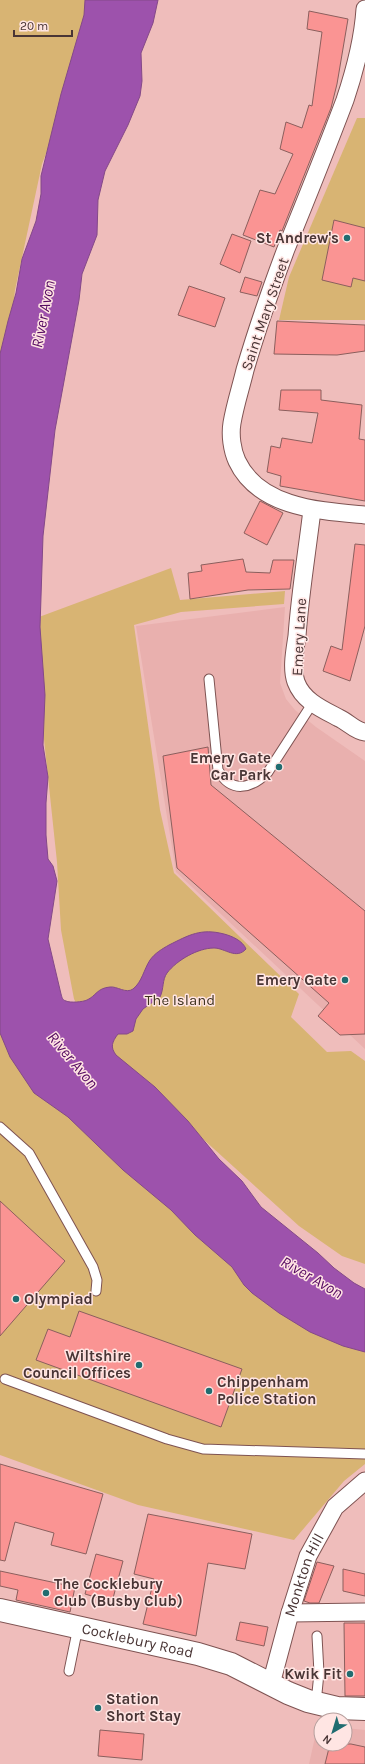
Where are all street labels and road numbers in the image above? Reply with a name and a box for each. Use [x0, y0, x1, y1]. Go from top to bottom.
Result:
street label: Saint Mary Street [237, 255, 293, 373]
street label: Emery Lane [288, 597, 310, 677]
street label: Monkton Hill [280, 1530, 328, 1619]
street label: Cocklebury Road [80, 1619, 195, 1662]

